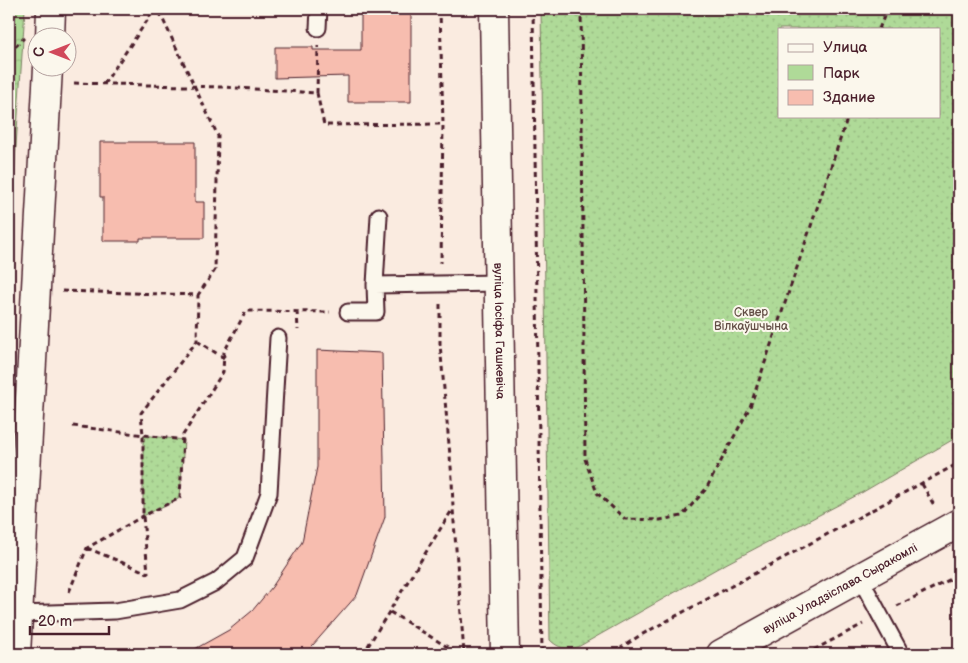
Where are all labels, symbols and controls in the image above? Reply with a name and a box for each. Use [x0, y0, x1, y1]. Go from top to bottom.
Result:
north arrow [28, 28, 78, 78]
legend [778, 28, 940, 118]
text: Улица [823, 38, 868, 57]
text: С [31, 47, 48, 57]
text: Парк [823, 64, 860, 83]
text: Здание [823, 88, 875, 107]
street label: вуліца Іосіфа Гашкевіча [490, 263, 508, 399]
park label: Сквер Вілкаўшчына [714, 305, 788, 334]
street label: вуліца Уладзіслава Сыракомлі [761, 540, 920, 637]
scale bar [30, 603, 109, 635]
text: 20 m [38, 612, 72, 631]

